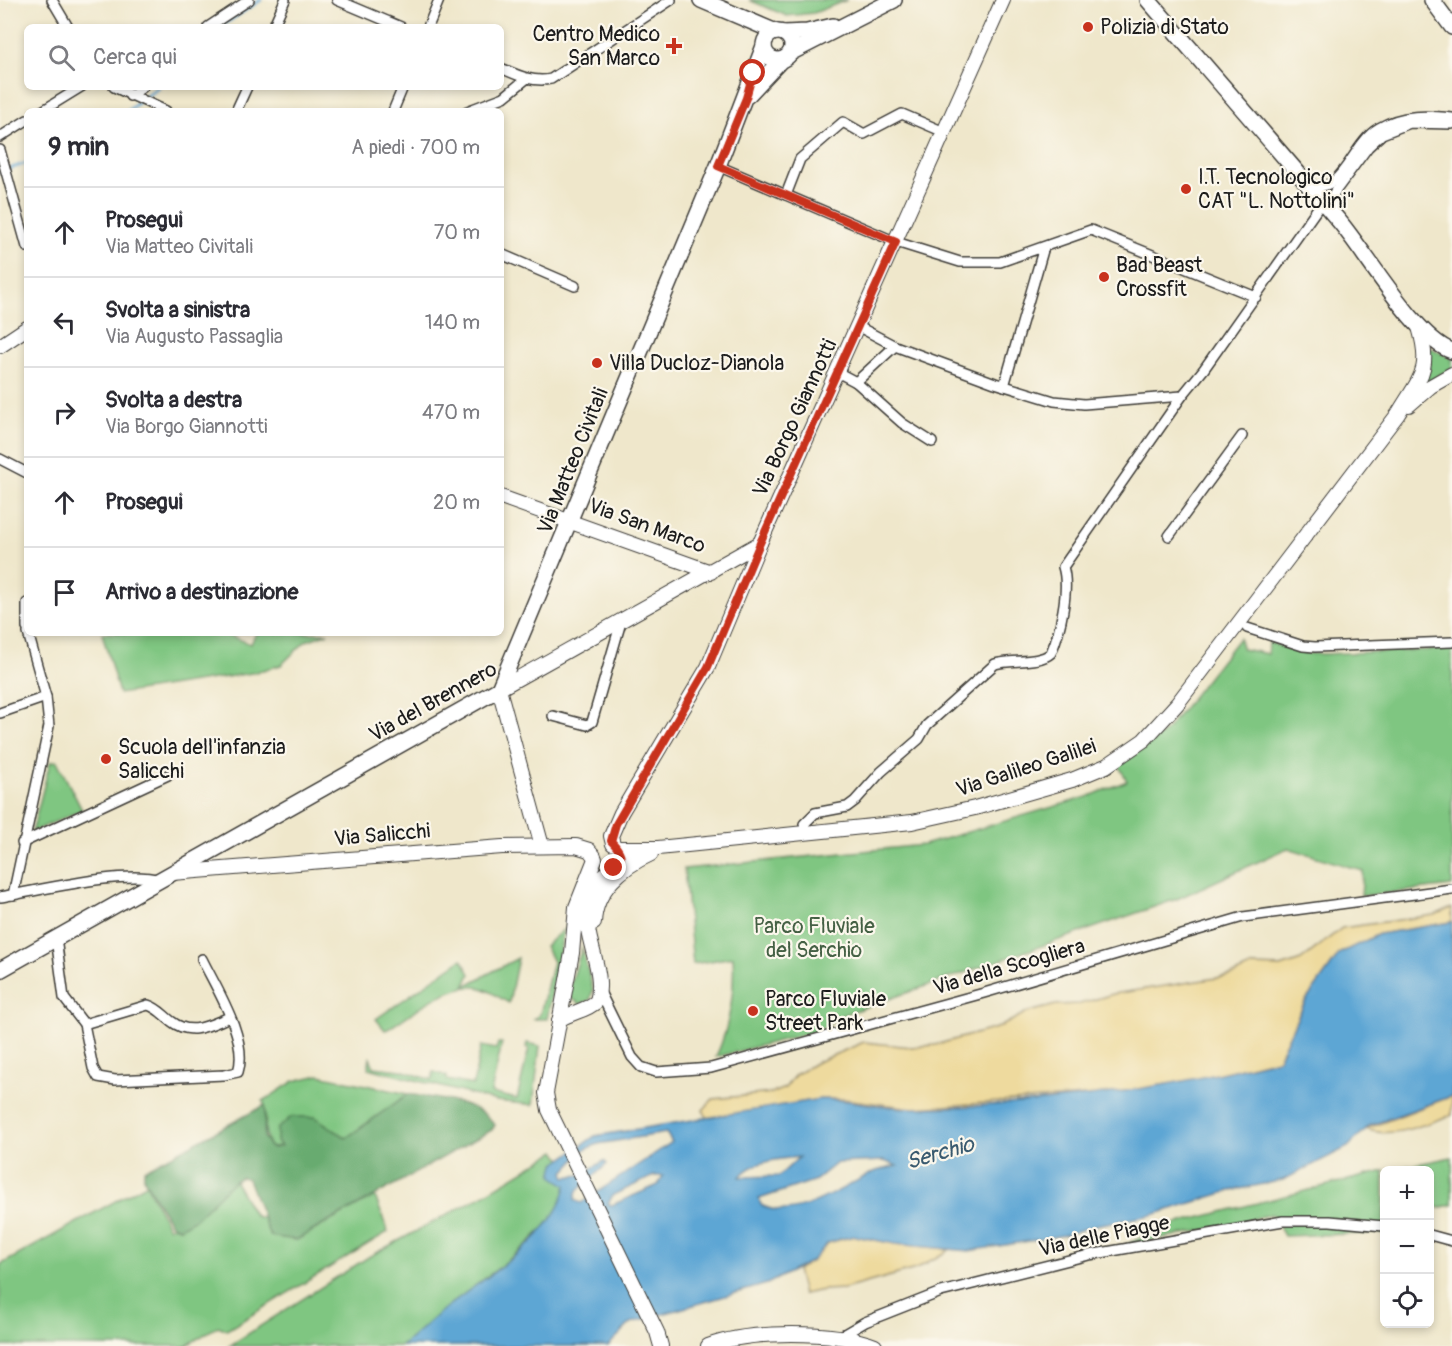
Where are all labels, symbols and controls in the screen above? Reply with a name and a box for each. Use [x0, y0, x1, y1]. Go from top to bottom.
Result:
place label: Polizia di Stato [1100, 14, 1229, 41]
marker: Polizia di Stato [1081, 20, 1095, 34]
place label: Centro Medico San Marco [533, 21, 660, 72]
search box [24, 24, 504, 90]
marker: Centro Medico San Marco [665, 37, 683, 55]
icon: search [45, 41, 78, 74]
text: Cerca qui [93, 43, 177, 71]
route start [739, 59, 765, 85]
text: 9 min [48, 131, 109, 163]
text: A piedi · 700 m [351, 135, 480, 160]
place label: I.T. Tecnologico CAT "L. Nottolini" [1198, 164, 1355, 215]
marker: I.T. Tecnologico CAT "L. Nottolini" [1179, 182, 1193, 196]
text: Prosegui [105, 206, 183, 234]
icon: ahead [48, 216, 81, 249]
text: 70 m [434, 220, 480, 245]
text: Via Matteo Civitali [105, 234, 253, 259]
place label: Bad Beast Crossfit [1116, 252, 1203, 303]
marker: Bad Beast Crossfit [1097, 270, 1111, 284]
text: Svolta a sinistra [105, 296, 250, 324]
icon: left [48, 306, 81, 339]
text: 140 m [425, 310, 480, 335]
text: Via Augusto Passaglia [105, 324, 283, 349]
street label: Via Borgo Giannotti [747, 335, 843, 501]
place label: Villa Ducloz-Dianola [609, 350, 784, 377]
marker: Villa Ducloz-Dianola [590, 356, 604, 370]
street label: Via Matteo Civitali [531, 384, 615, 538]
text: Svolta a destra [105, 386, 242, 414]
icon: right [48, 396, 81, 429]
text: 470 m [422, 400, 480, 425]
text: Via Borgo Giannotti [105, 414, 268, 439]
icon: ahead [48, 486, 81, 519]
text: Prosegui [105, 488, 183, 516]
text: 20 m [433, 490, 480, 515]
street label: Via San Marco [585, 492, 709, 560]
icon: arrive [48, 576, 81, 609]
text: Arrivo a destinazione [105, 578, 298, 606]
street label: Via del Brennero [364, 656, 502, 748]
street label: Via Galileo Galilei [953, 733, 1100, 803]
place label: Scuola dell'infanzia Salicchi [118, 734, 286, 785]
marker: Scuola dell'infanzia Salicchi [99, 752, 113, 766]
street label: Via Salicchi [333, 817, 432, 853]
route end [600, 854, 626, 880]
park label: Parco Fluviale del Serchio [753, 913, 875, 964]
street label: Via della Scogliera [930, 932, 1088, 1002]
place label: Parco Fluviale Street Park [765, 986, 887, 1037]
marker: Parco Fluviale Street Park [746, 1004, 760, 1018]
water label: Serchio [903, 1129, 979, 1176]
map controls [1380, 1166, 1434, 1328]
button: + [1380, 1166, 1434, 1220]
street label: Via delle Piagge [1036, 1209, 1172, 1263]
button: − [1380, 1220, 1434, 1274]
button: locate [1380, 1274, 1434, 1328]

